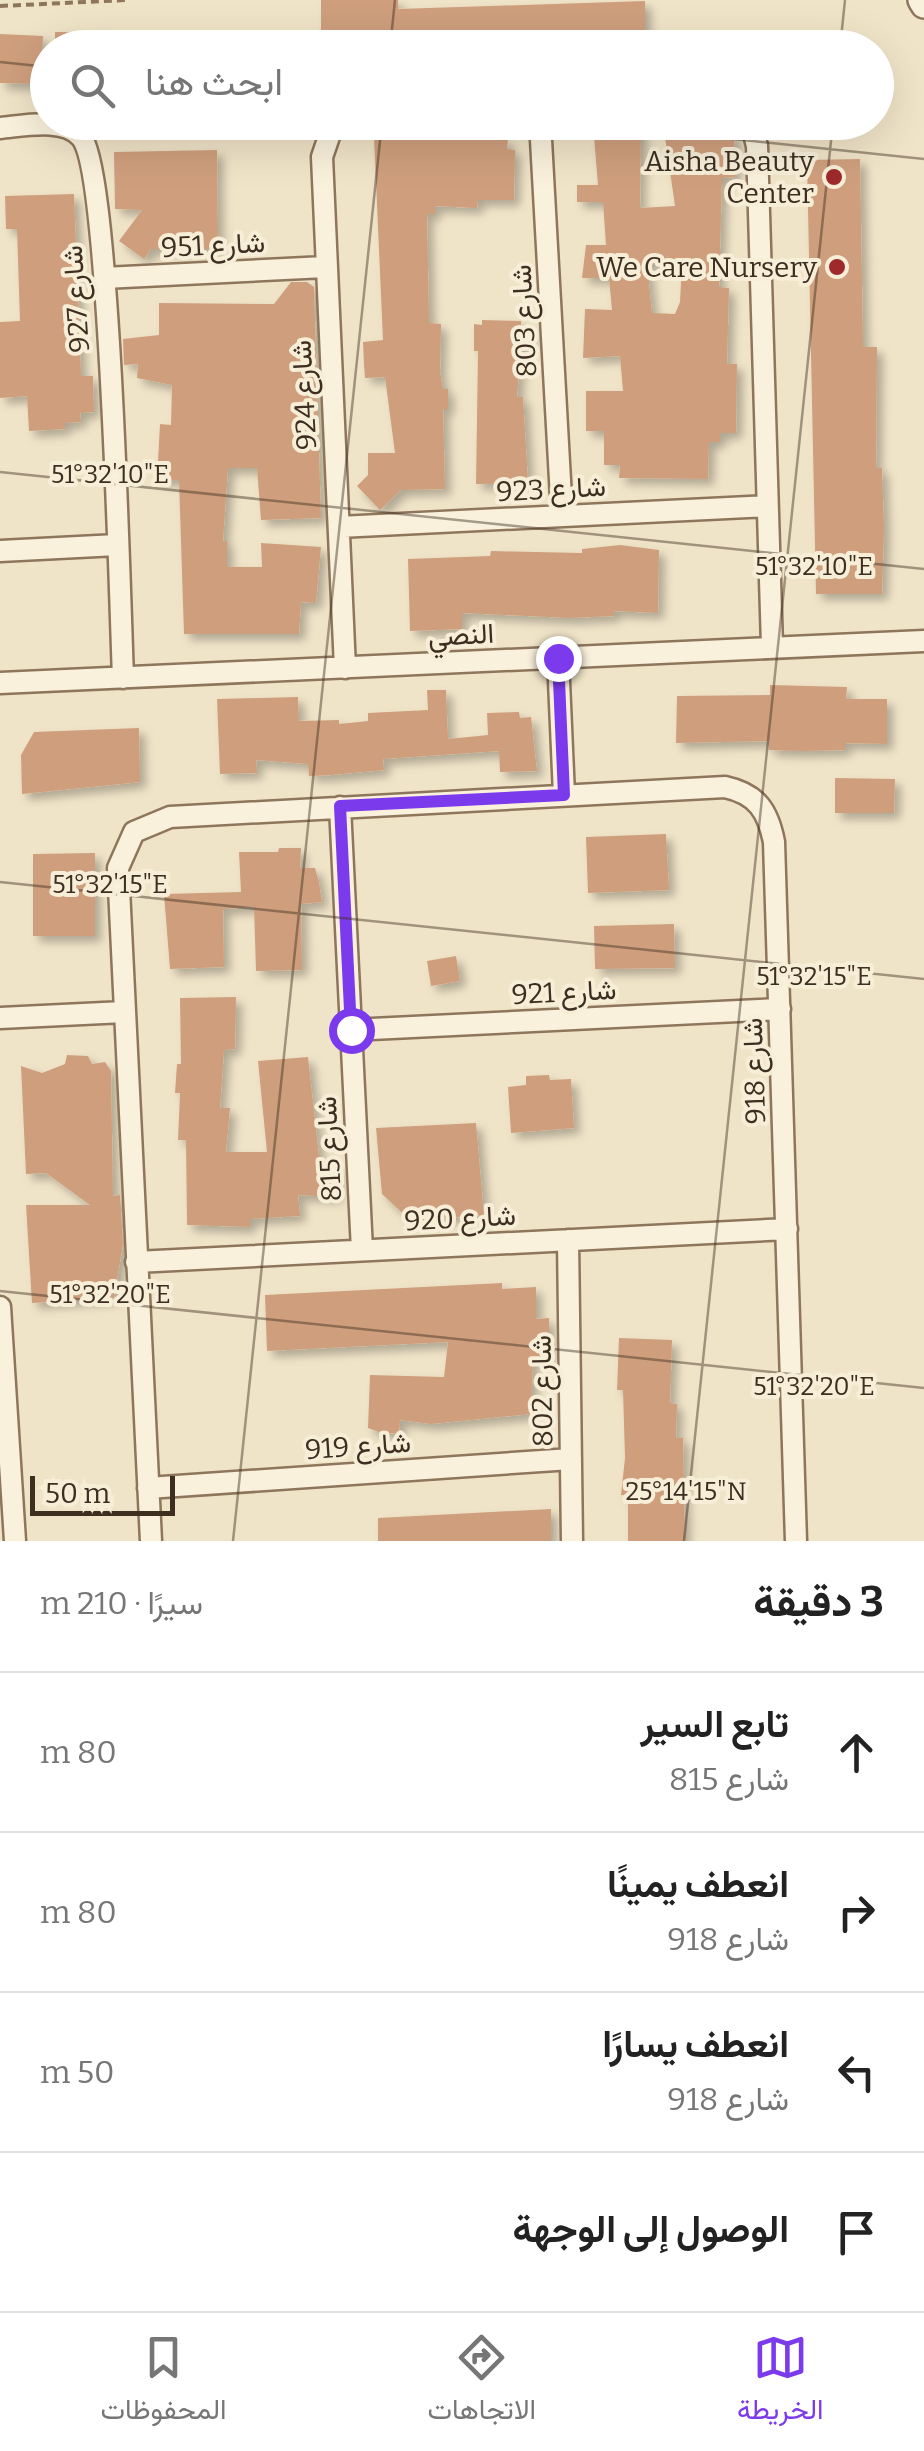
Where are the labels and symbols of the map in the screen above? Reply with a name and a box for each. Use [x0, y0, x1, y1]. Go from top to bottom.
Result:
place label: Aisha Beauty Center [644, 145, 814, 210]
marker: Aisha Beauty Center [823, 166, 845, 188]
street label: شارع 951 [160, 226, 266, 266]
street label: شارع 927 [56, 244, 98, 354]
place label: We Care Nursery [596, 251, 817, 284]
marker: We Care Nursery [826, 256, 848, 278]
street label: شارع 803 [505, 264, 545, 378]
street label: شارع 924 [285, 339, 325, 451]
text: 51°32'10"E [51, 460, 169, 490]
street label: شارع 923 [495, 470, 607, 510]
text: 51°32'10"E [755, 552, 873, 582]
street label: النصي [427, 617, 495, 659]
route end [536, 636, 582, 682]
text: 51°32'15"E [52, 870, 168, 900]
text: 51°32'15"E [756, 962, 872, 992]
street label: شارع 921 [511, 973, 617, 1013]
route start [329, 1008, 375, 1054]
street label: شارع 918 [736, 1017, 774, 1125]
street label: شارع 815 [310, 1096, 350, 1202]
street label: شارع 920 [403, 1199, 517, 1239]
text: 51°32'20"E [49, 1280, 171, 1310]
street label: شارع 802 [525, 1335, 561, 1447]
text: 51°32'20"E [753, 1372, 875, 1402]
street label: شارع 919 [304, 1426, 412, 1468]
scale bar [30, 1471, 175, 1516]
text: 25°14'15"N [625, 1477, 747, 1507]

